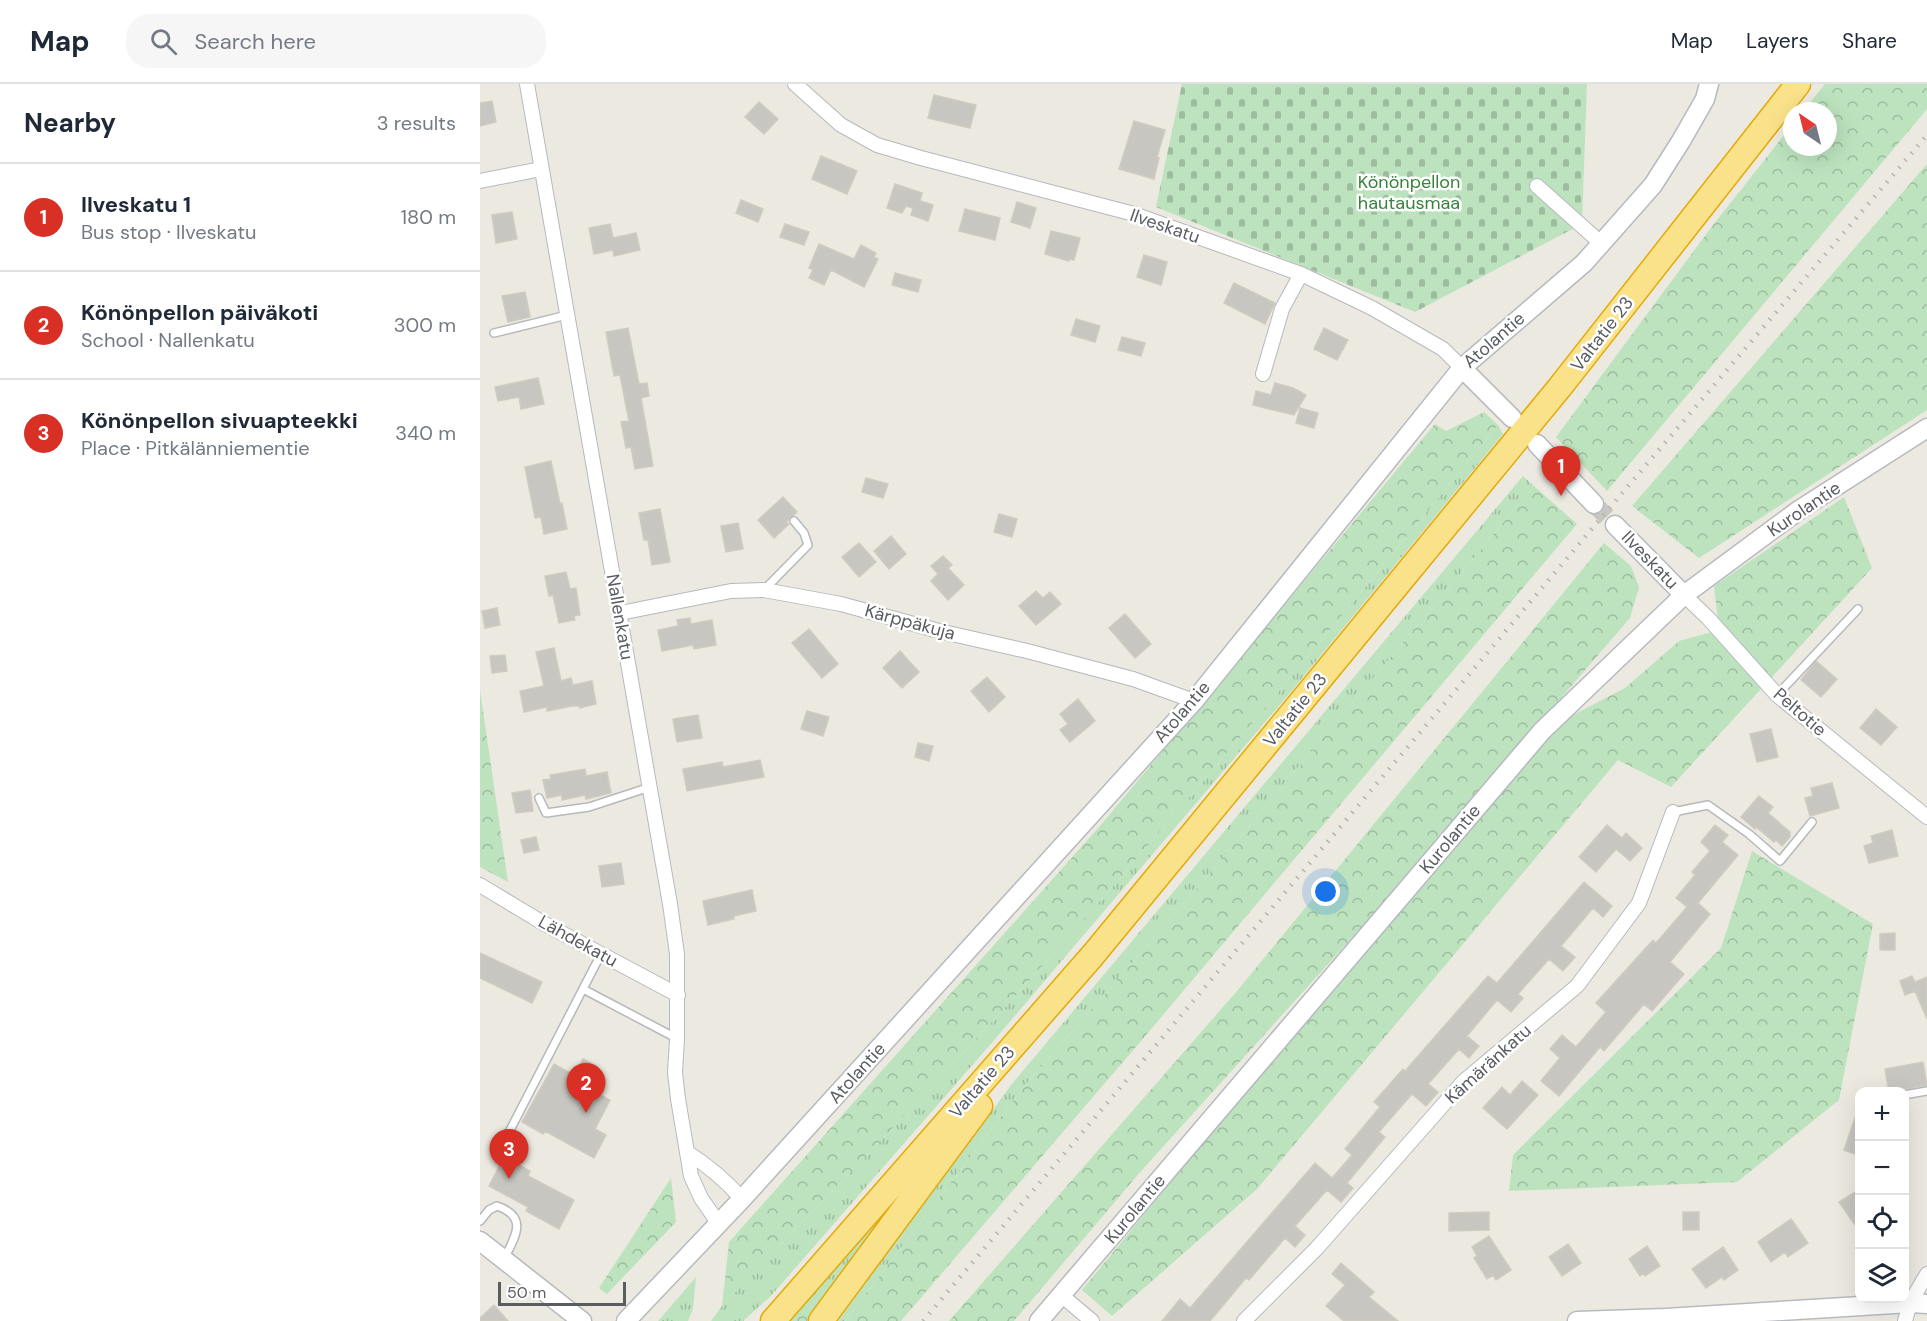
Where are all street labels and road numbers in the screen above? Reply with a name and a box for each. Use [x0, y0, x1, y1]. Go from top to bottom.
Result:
street label: Ilveskatu [1127, 203, 1203, 249]
street label: Valtatie 23 [1565, 292, 1639, 376]
street label: Atolantie [1458, 307, 1530, 373]
street label: Kurolantie [1763, 476, 1845, 542]
street label: Ilveskatu [1616, 526, 1684, 594]
street label: Nallenkatu [601, 572, 639, 662]
street label: Kärppäkuja [862, 598, 958, 646]
street label: Valtatie 23 [1258, 668, 1332, 752]
street label: Atolantie [1149, 676, 1215, 748]
street label: Peltotie [1768, 682, 1832, 742]
street label: Kurolantie [1414, 799, 1486, 879]
street label: Lähdekatu [534, 909, 622, 973]
street label: Kämäränkatu [1440, 1019, 1536, 1109]
street label: Atolantie [823, 1037, 891, 1109]
street label: Valtatie 23 [944, 1041, 1020, 1123]
street label: Kurolantie [1099, 1169, 1171, 1249]

